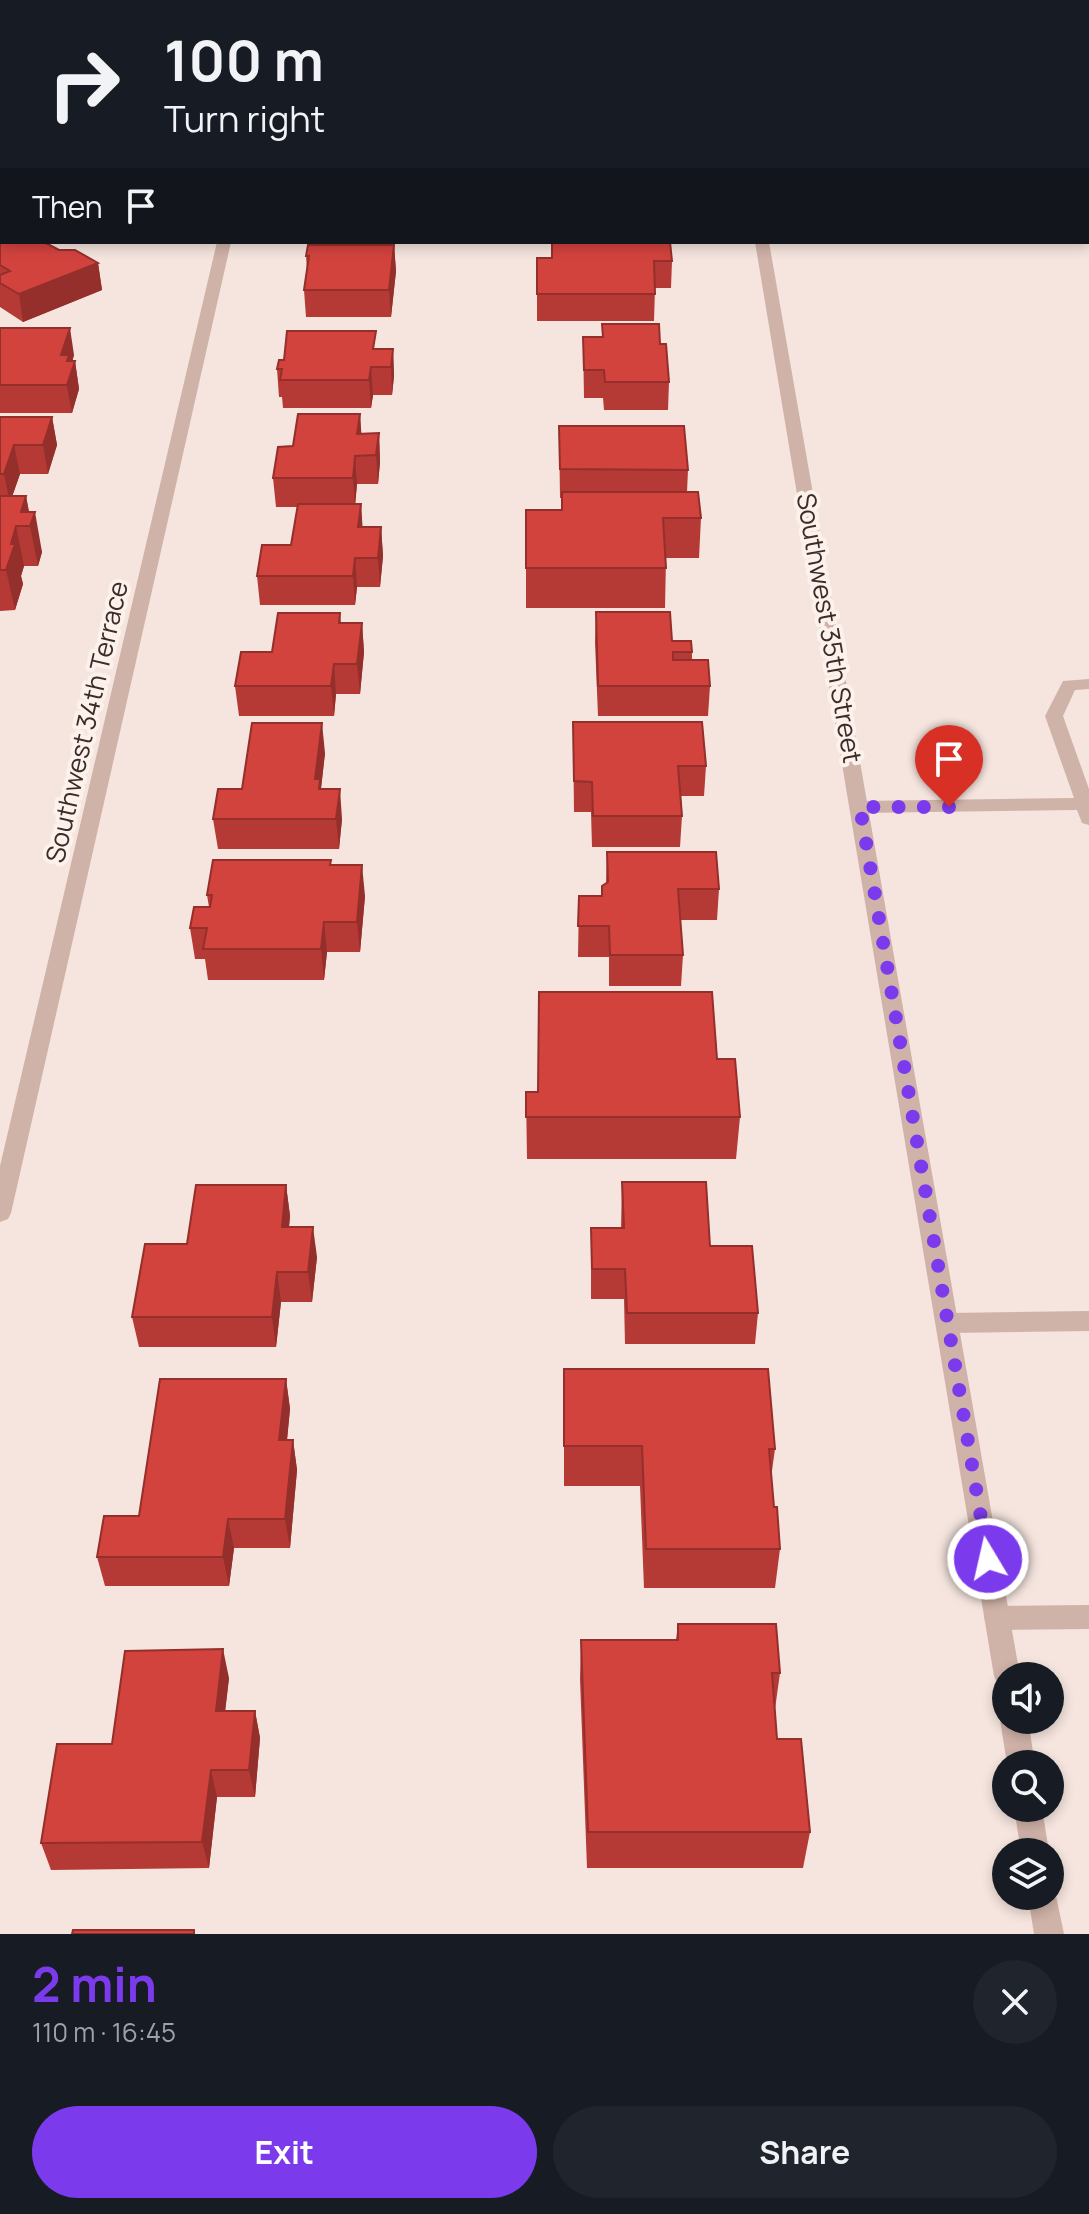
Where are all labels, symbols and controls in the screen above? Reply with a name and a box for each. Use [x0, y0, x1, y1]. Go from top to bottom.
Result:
text: 100 m [164, 21, 324, 98]
icon: right [32, 32, 136, 136]
text: Turn right [164, 94, 325, 143]
icon: arrive [119, 184, 163, 228]
text: Then [32, 186, 103, 227]
street label: Southwest 35th Street [789, 490, 871, 766]
street label: Southwest 34th Terrace [36, 577, 136, 866]
pin [915, 725, 983, 807]
icon: arrive [927, 737, 971, 781]
position arrow [946, 1517, 1030, 1601]
map controls [992, 1662, 1064, 1910]
button: sound [992, 1662, 1064, 1734]
button: search [992, 1750, 1064, 1822]
button: layers [992, 1838, 1064, 1910]
text: 2 min [32, 1951, 157, 2016]
button: close [973, 1960, 1057, 2044]
text: 110 m · 16:45 [32, 2014, 176, 2050]
button: Exit [32, 2106, 537, 2198]
button: Share [553, 2106, 1057, 2198]

